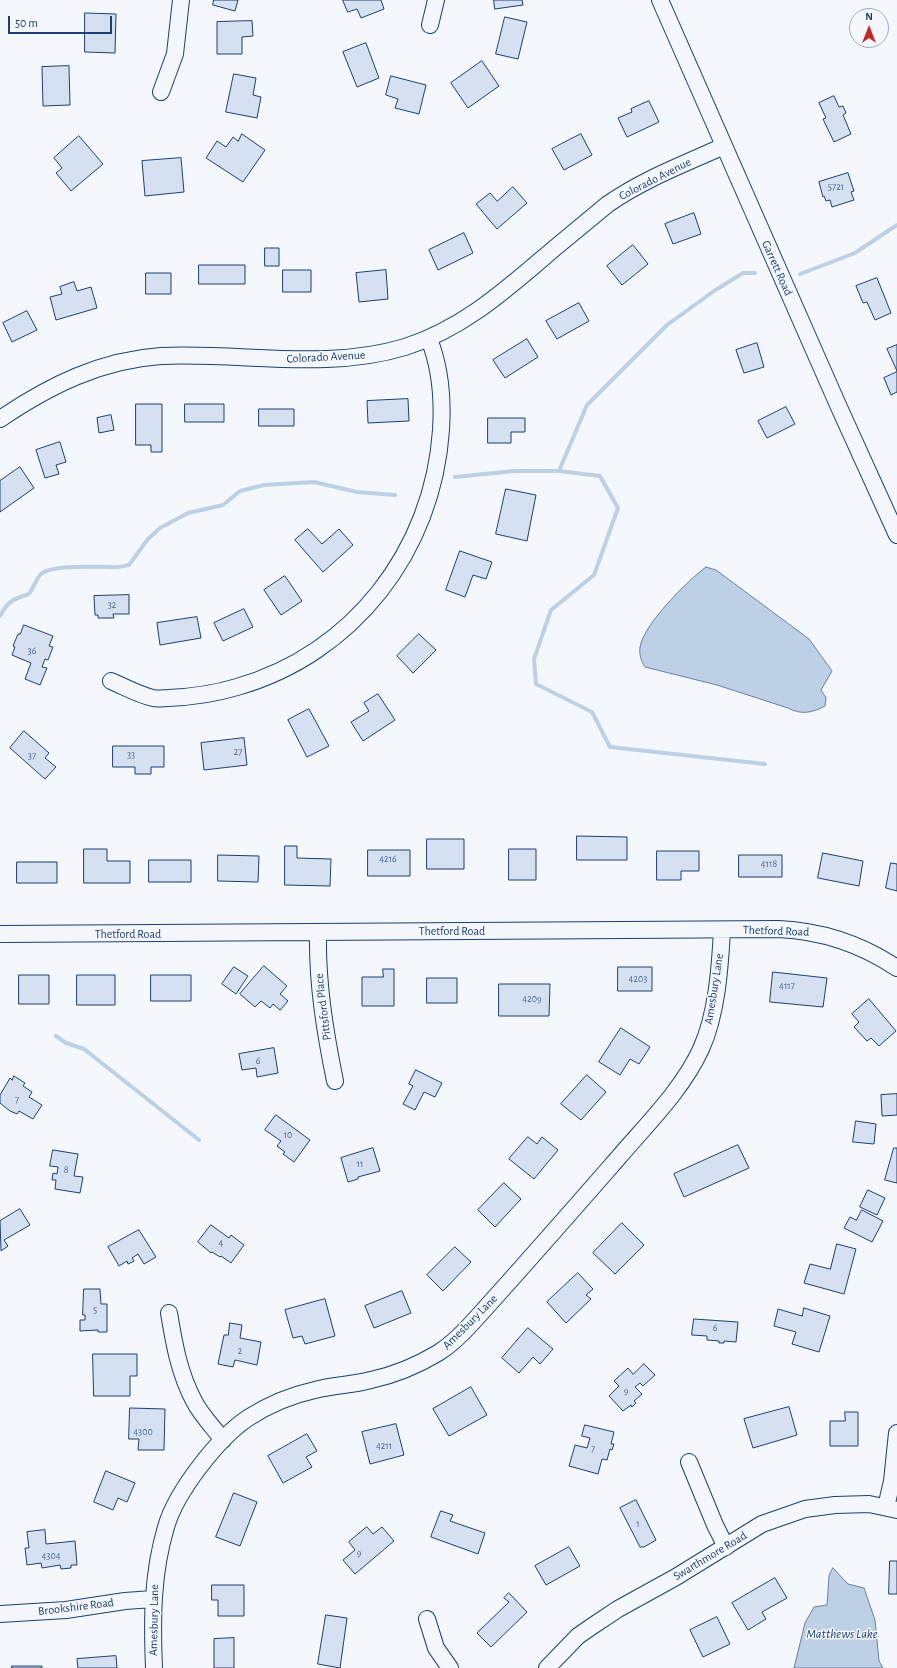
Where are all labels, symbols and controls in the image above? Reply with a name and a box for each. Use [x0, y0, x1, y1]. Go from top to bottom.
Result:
scale bar [10, 8, 114, 34]
north arrow [849, 8, 889, 48]
text: N [865, 11, 873, 22]
text: 50 m [15, 17, 38, 29]
street label: Colorado Avenue [617, 155, 693, 203]
house number: 5721 [828, 181, 844, 193]
street label: Garrett Road [758, 238, 796, 298]
street label: Colorado Avenue [286, 348, 366, 366]
house number: 32 [108, 599, 116, 611]
house number: 36 [28, 645, 36, 657]
house number: 27 [234, 746, 242, 758]
house number: 33 [127, 749, 135, 761]
house number: 37 [28, 750, 36, 762]
house number: 4216 [379, 853, 397, 865]
house number: 4118 [761, 858, 777, 870]
street label: Thetford Road [743, 923, 809, 939]
street label: Thetford Road [419, 924, 485, 938]
street label: Thetford Road [95, 927, 161, 941]
street label: Amesbury Lane [701, 952, 727, 1026]
street label: Pittsford Place [312, 973, 334, 1041]
house number: 4203 [629, 973, 647, 985]
house number: 4117 [779, 980, 795, 992]
house number: 4209 [522, 993, 542, 1005]
house number: 6 [256, 1055, 260, 1067]
house number: 7 [15, 1094, 19, 1106]
house number: 10 [284, 1129, 292, 1141]
house number: 11 [357, 1158, 363, 1170]
house number: 8 [64, 1164, 68, 1176]
house number: 4 [219, 1237, 223, 1249]
street label: Amesbury Lane [440, 1292, 500, 1352]
house number: 5 [93, 1304, 97, 1316]
house number: 6 [713, 1322, 717, 1334]
house number: 2 [238, 1345, 242, 1357]
house number: 9 [624, 1385, 628, 1397]
house number: 4300 [133, 1426, 153, 1438]
house number: 4211 [376, 1440, 392, 1452]
house number: 7 [591, 1443, 595, 1455]
house number: 1 [636, 1518, 640, 1530]
street label: Swarthmore Road [671, 1528, 749, 1584]
house number: 9 [357, 1547, 361, 1559]
house number: 4304 [41, 1550, 61, 1562]
street label: Amesbury Lane [146, 1584, 162, 1656]
street label: Brookshire Road [37, 1595, 115, 1619]
water label: Matthews Lake [806, 1626, 878, 1642]

